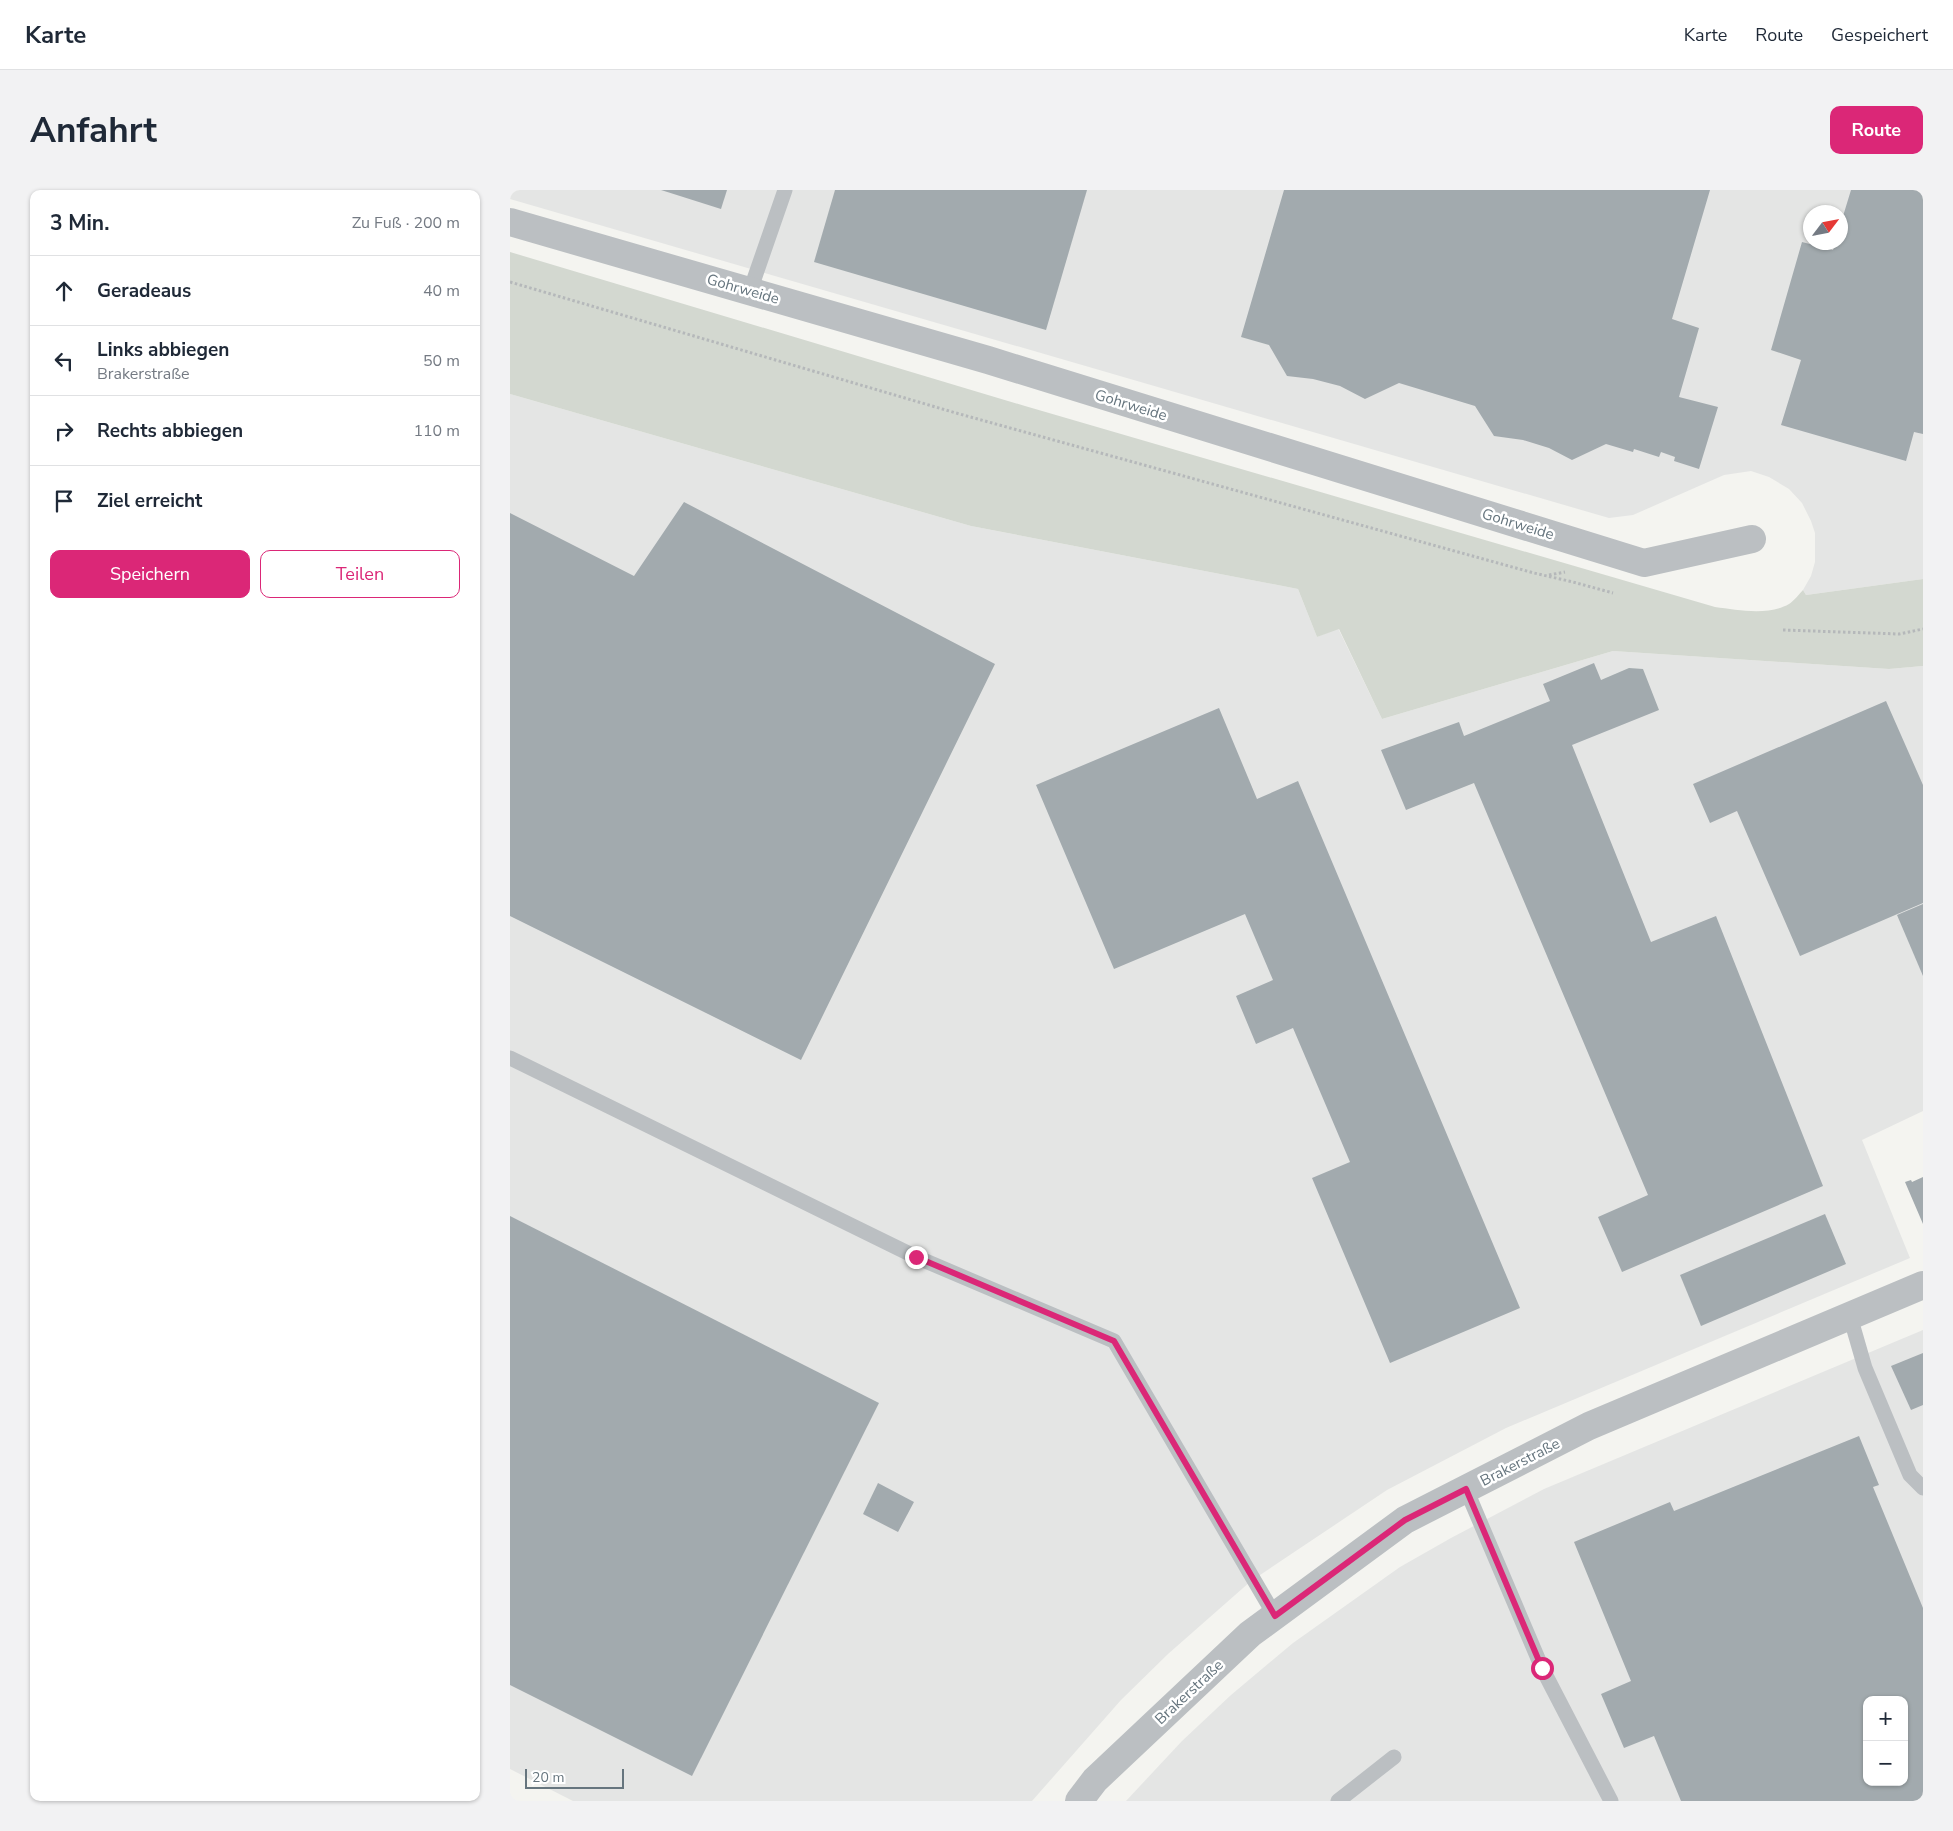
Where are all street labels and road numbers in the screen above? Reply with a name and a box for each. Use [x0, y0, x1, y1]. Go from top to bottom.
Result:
street label: Gohrweide [705, 269, 781, 309]
street label: Gohrweide [1093, 385, 1169, 425]
street label: Gohrweide [1480, 504, 1556, 544]
street label: Brakerstraße [1477, 1433, 1563, 1491]
street label: Brakerstraße [1150, 1655, 1228, 1729]

